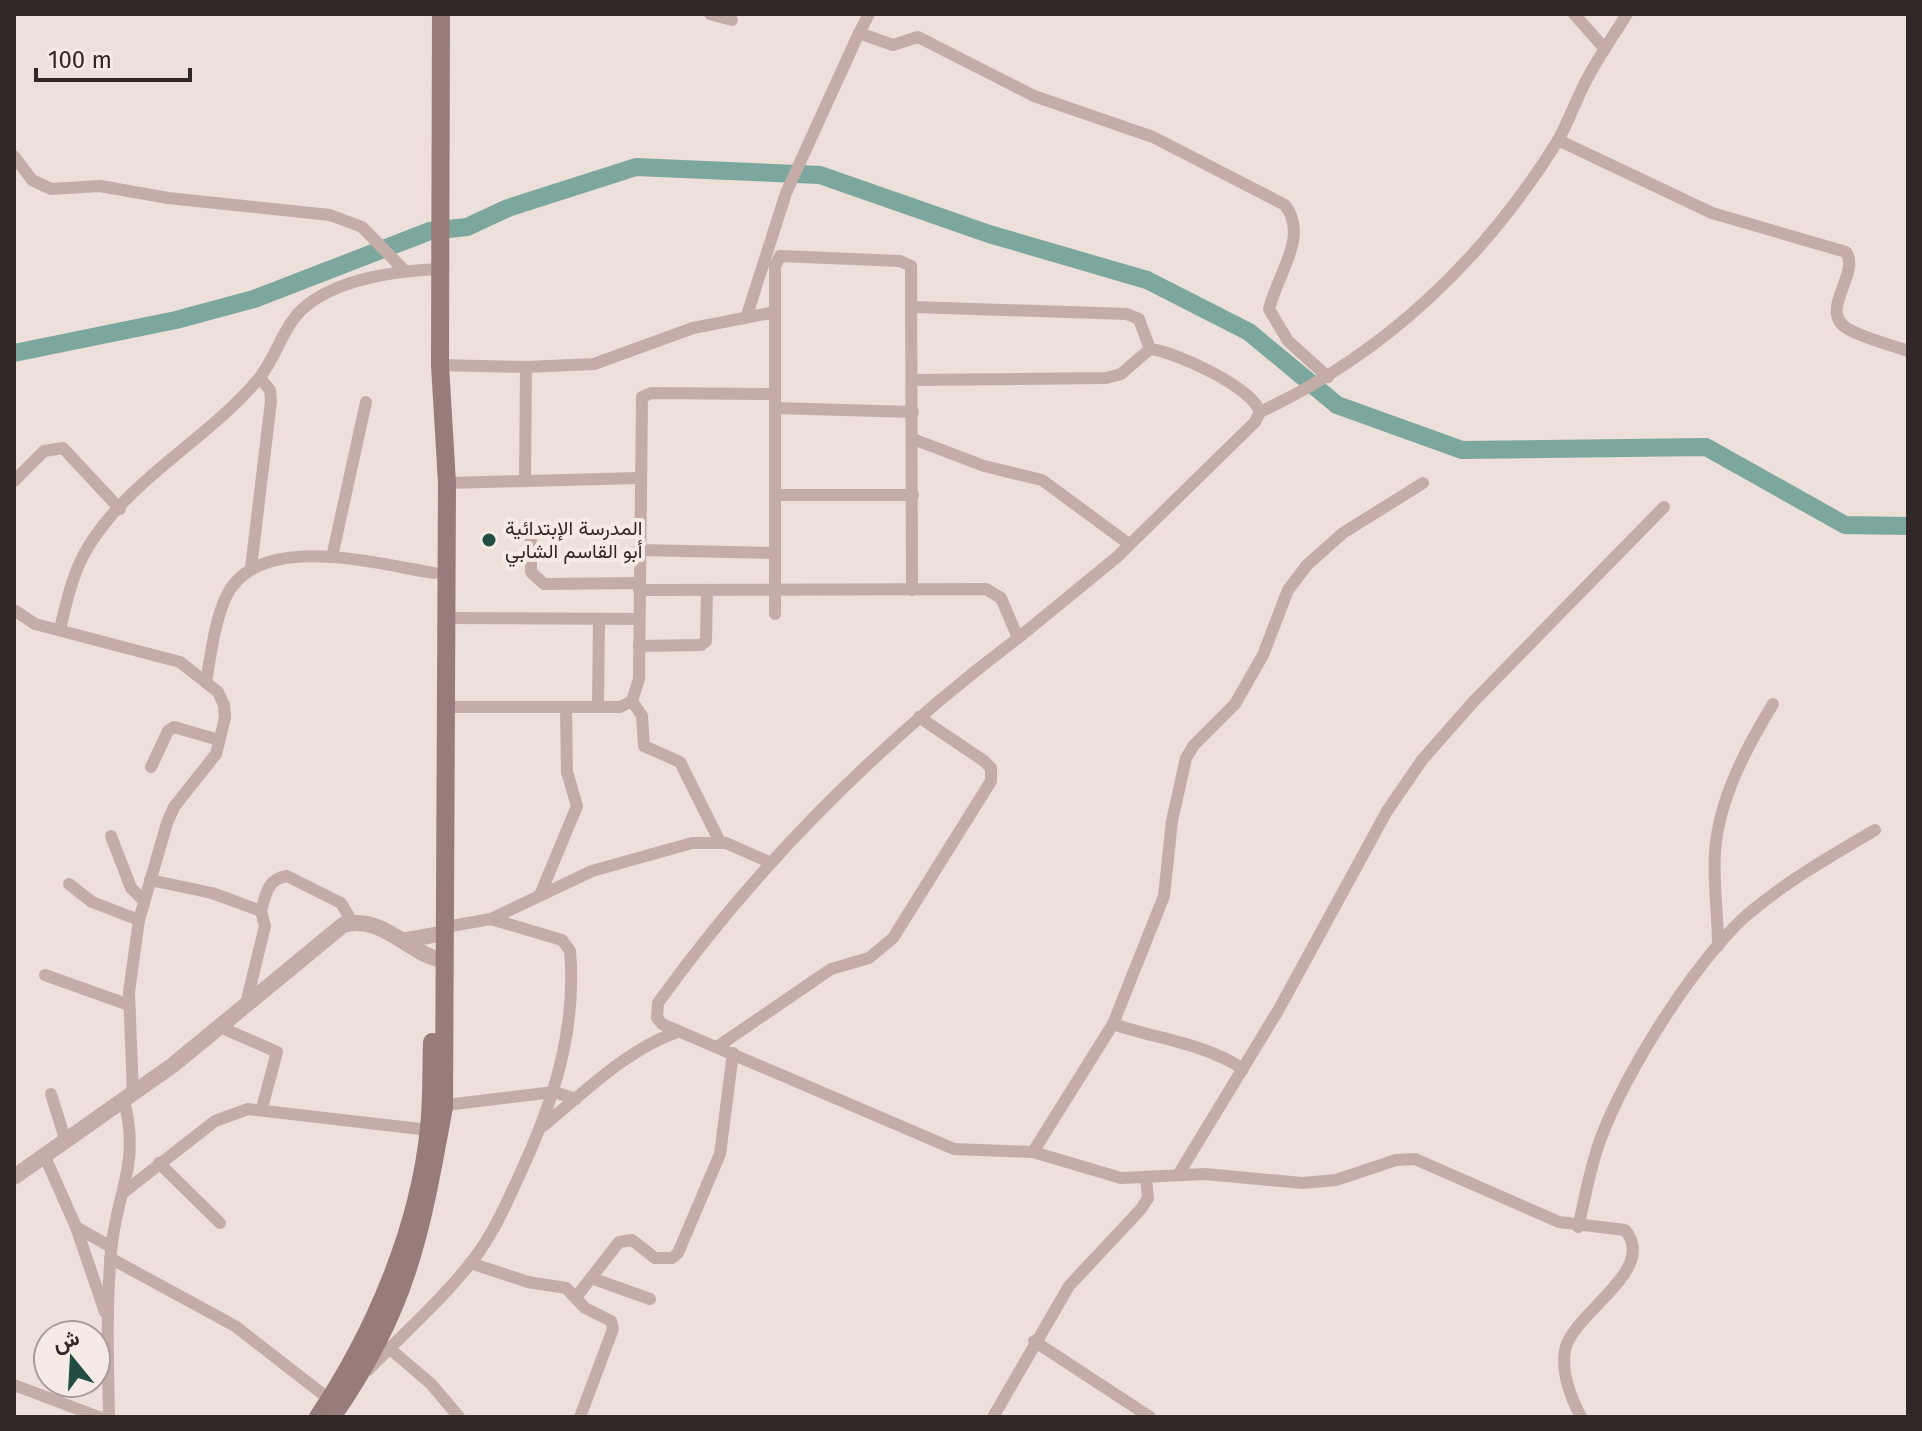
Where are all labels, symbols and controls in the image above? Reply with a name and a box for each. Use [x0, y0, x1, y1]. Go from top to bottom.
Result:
scale bar [36, 32, 190, 82]
text: 100 m [48, 46, 112, 74]
place label: المدرسة الإبتدائية أبو القاسم الشابي [505, 516, 643, 568]
marker: المدرسة الإبتدائية أبو القاسم الشابي [480, 531, 498, 549]
north arrow [32, 1319, 112, 1399]
text: ش [49, 1324, 83, 1357]

